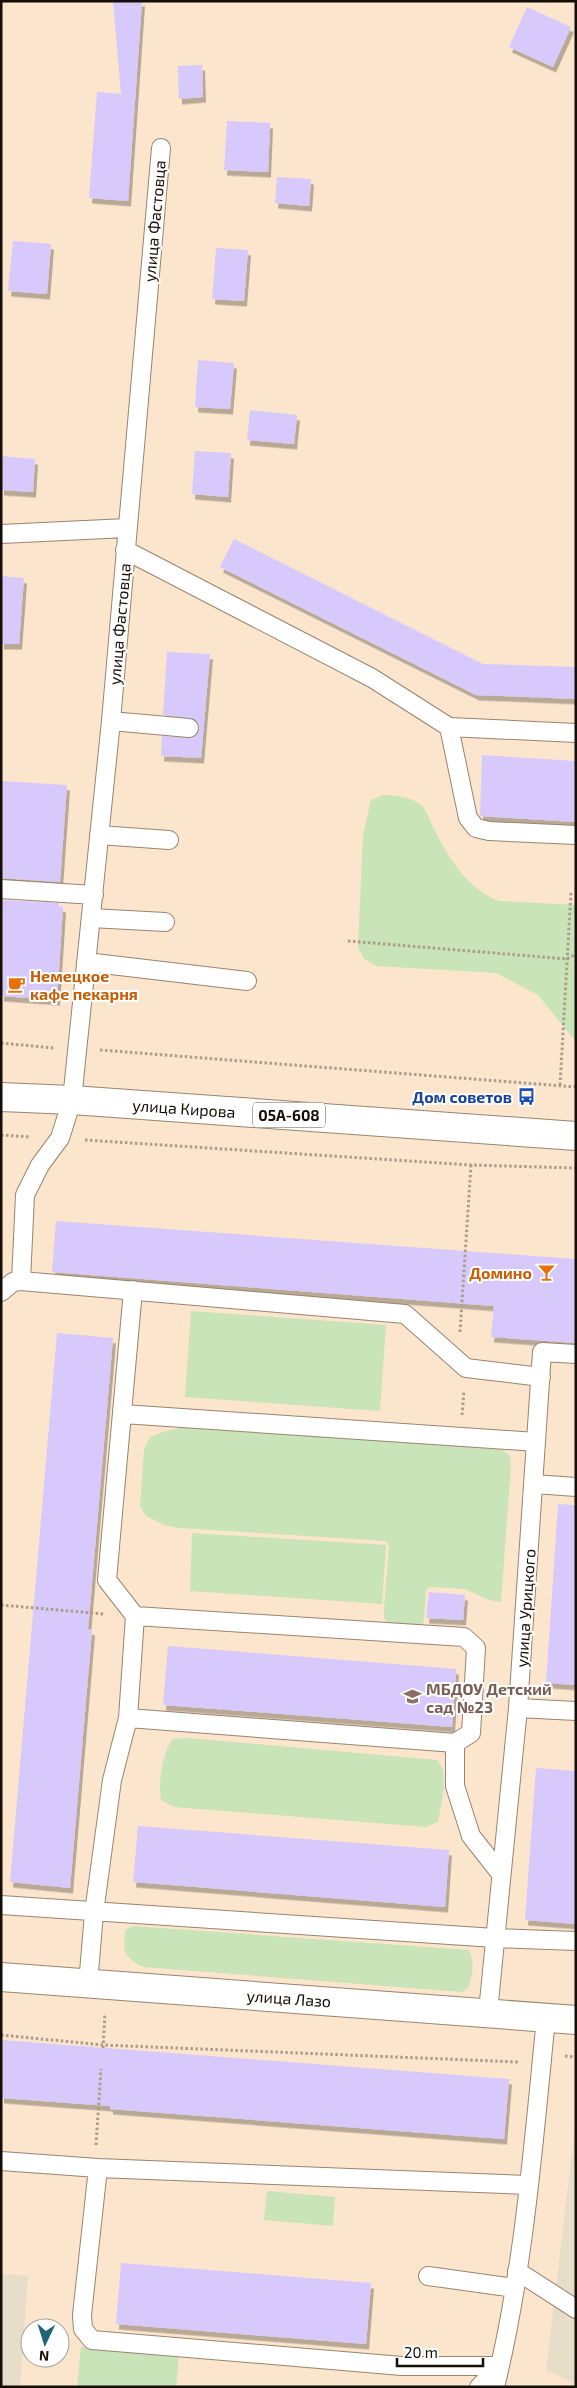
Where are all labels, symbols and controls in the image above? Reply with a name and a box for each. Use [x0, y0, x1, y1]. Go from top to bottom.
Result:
street label: улица Фастовца [139, 159, 170, 283]
street label: улица Фастовца [104, 562, 135, 686]
place label: Немецкое кафе пекарня [30, 966, 138, 1003]
cafe icon: Немецкое кафе пекарня [6, 974, 26, 994]
bus stop icon: Дом советов [516, 1086, 536, 1106]
place label: Дом советов [412, 1087, 512, 1106]
street label: улица Кирова [132, 1095, 236, 1122]
road number: 05А-608 [253, 1102, 325, 1128]
bar icon: Домино [536, 1262, 556, 1282]
place label: Домино [469, 1263, 532, 1282]
street label: улица Урицкого [511, 1548, 540, 1668]
place label: МБДОУ Детский сад №23 [426, 1679, 552, 1716]
school or university icon: МБДОУ Детский сад №23 [402, 1687, 422, 1707]
street label: улица Лазо [246, 1986, 332, 2011]
north arrow [20, 2318, 70, 2368]
scale bar [397, 2336, 483, 2368]
text: 20 m [404, 2343, 438, 2361]
text: N [38, 2348, 50, 2365]

